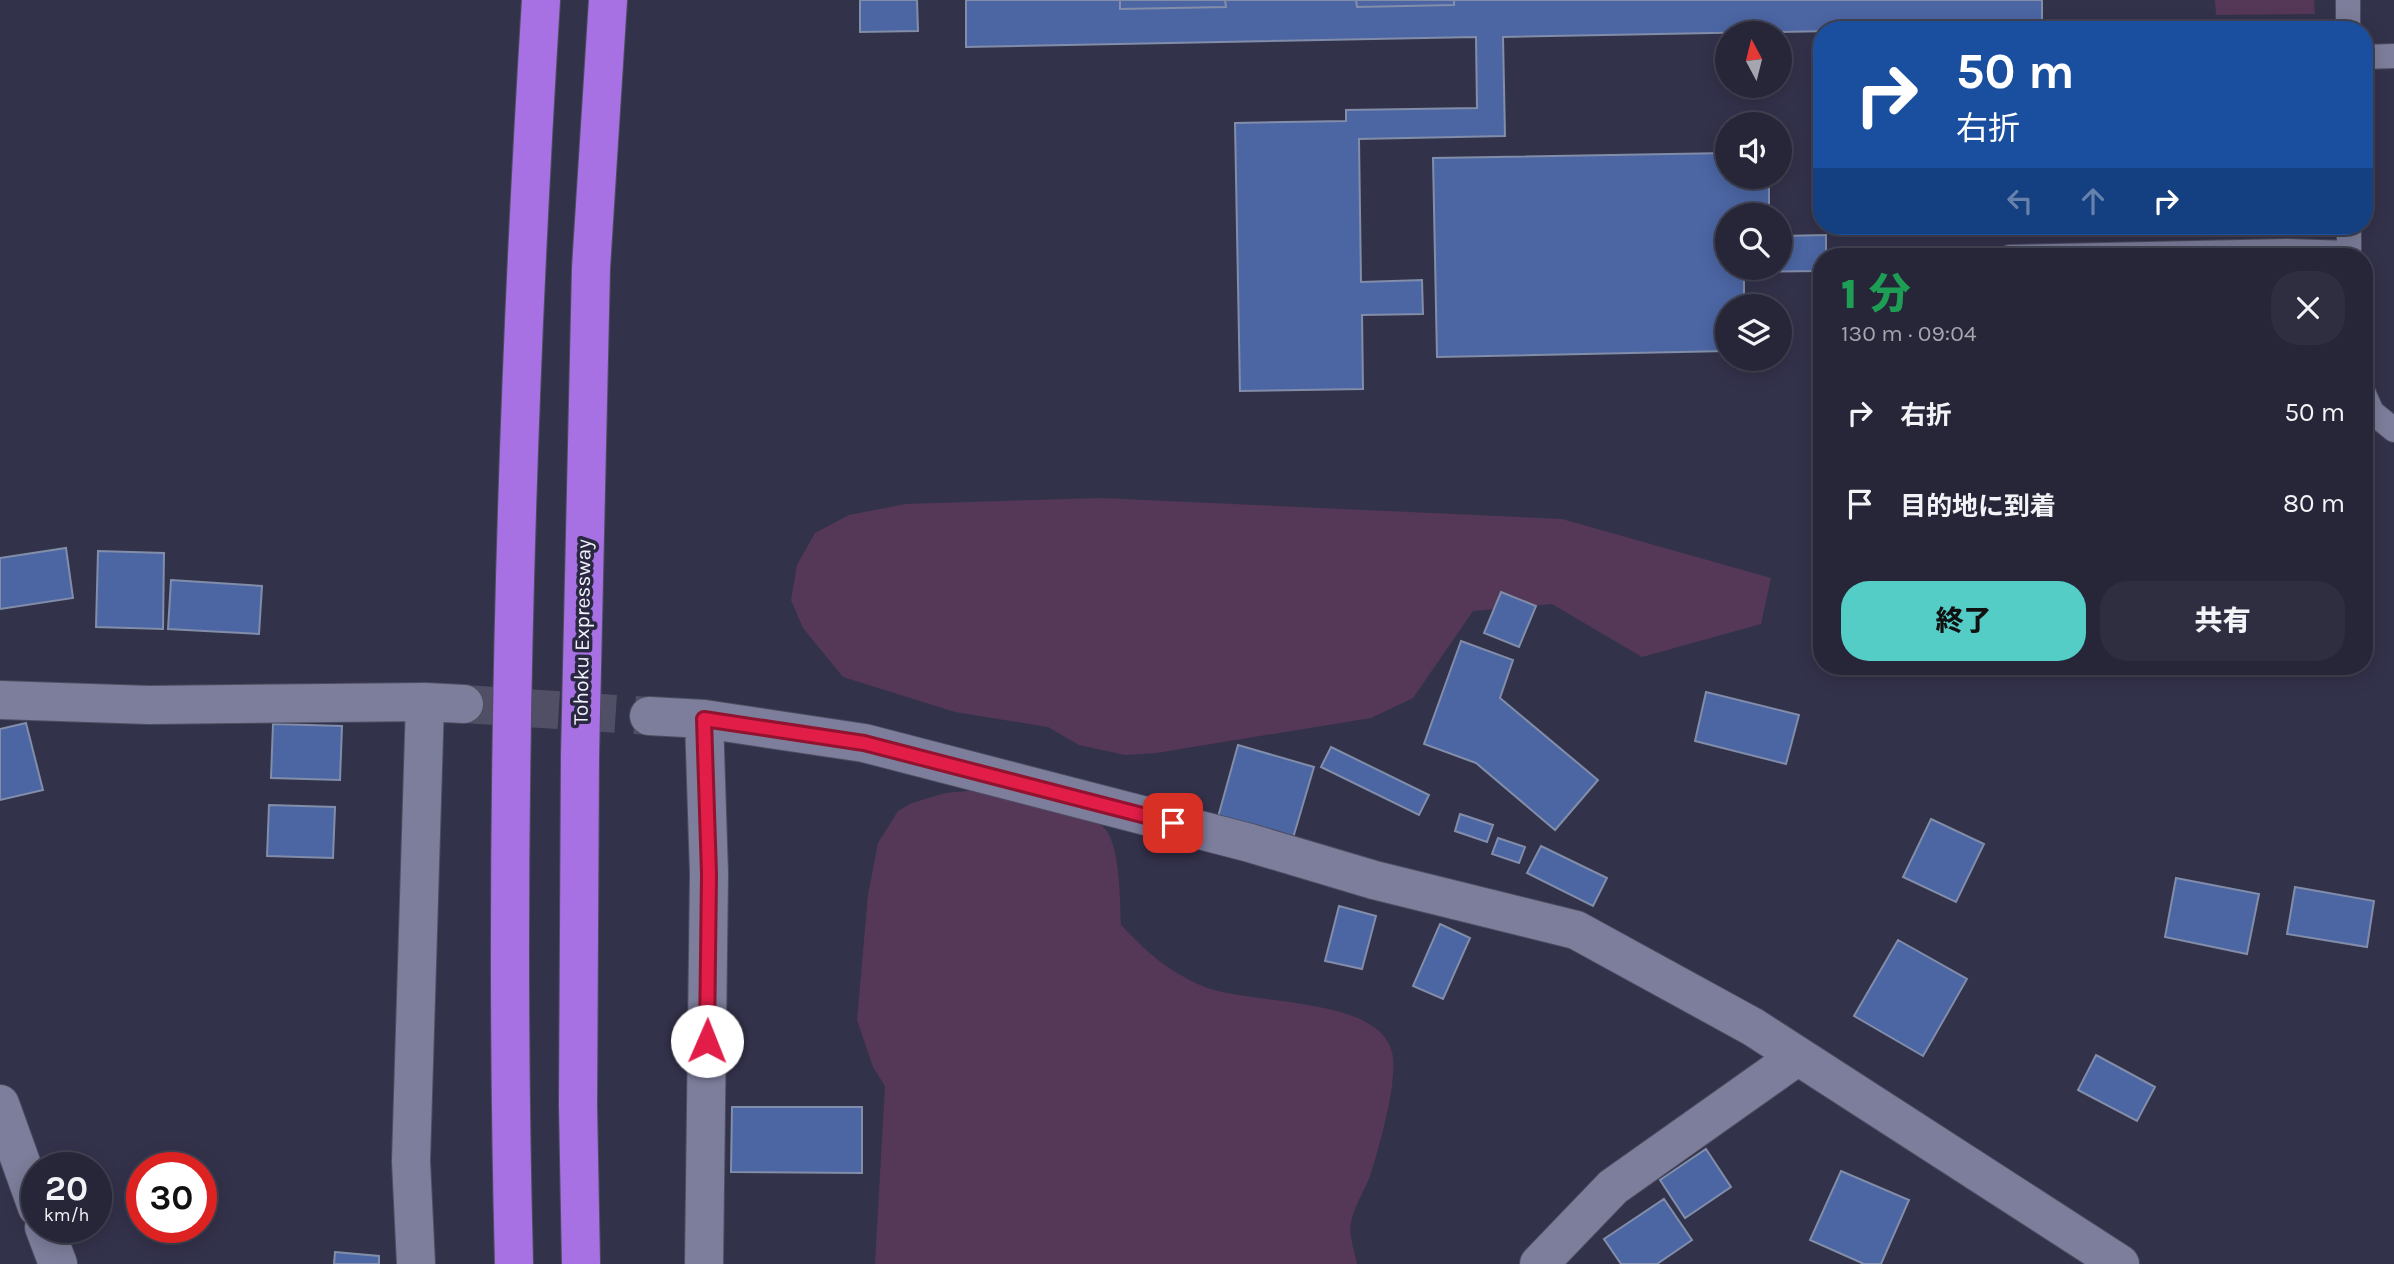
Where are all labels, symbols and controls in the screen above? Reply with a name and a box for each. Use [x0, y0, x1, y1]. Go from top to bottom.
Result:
north arrow [1715, 21, 1792, 98]
map controls [1715, 21, 1792, 371]
text: 50 m [1956, 43, 2074, 100]
icon: right [1841, 49, 1932, 140]
text: 右折 [1956, 110, 2020, 147]
button: sound [1715, 112, 1792, 189]
icon: left [2001, 182, 2039, 220]
icon: ahead [2074, 182, 2112, 220]
icon: right [2147, 182, 2185, 220]
button: search [1715, 203, 1792, 280]
text: 1 分 [1841, 269, 1910, 319]
button: close [2271, 271, 2345, 345]
button: layers [1715, 294, 1792, 371]
text: 130 m · 09:04 [1841, 320, 1977, 347]
icon: right [1841, 394, 1879, 432]
text: 50 m [2284, 397, 2345, 428]
text: 右折 [1900, 400, 1952, 431]
icon: arrive [1841, 485, 1879, 523]
text: 80 m [2283, 488, 2345, 519]
text: 目的地に到着 [1900, 491, 2056, 522]
street label: Tohoku Expressway [568, 539, 596, 725]
button: 終了 [1841, 581, 2086, 661]
button: 共有 [2100, 581, 2345, 661]
pin [1143, 793, 1203, 853]
icon: arrive [1154, 804, 1192, 842]
position arrow [670, 1004, 744, 1078]
speed limit sign: 30 [126, 1152, 217, 1243]
text: 20 [45, 1168, 88, 1209]
text: km/h [44, 1204, 89, 1226]

